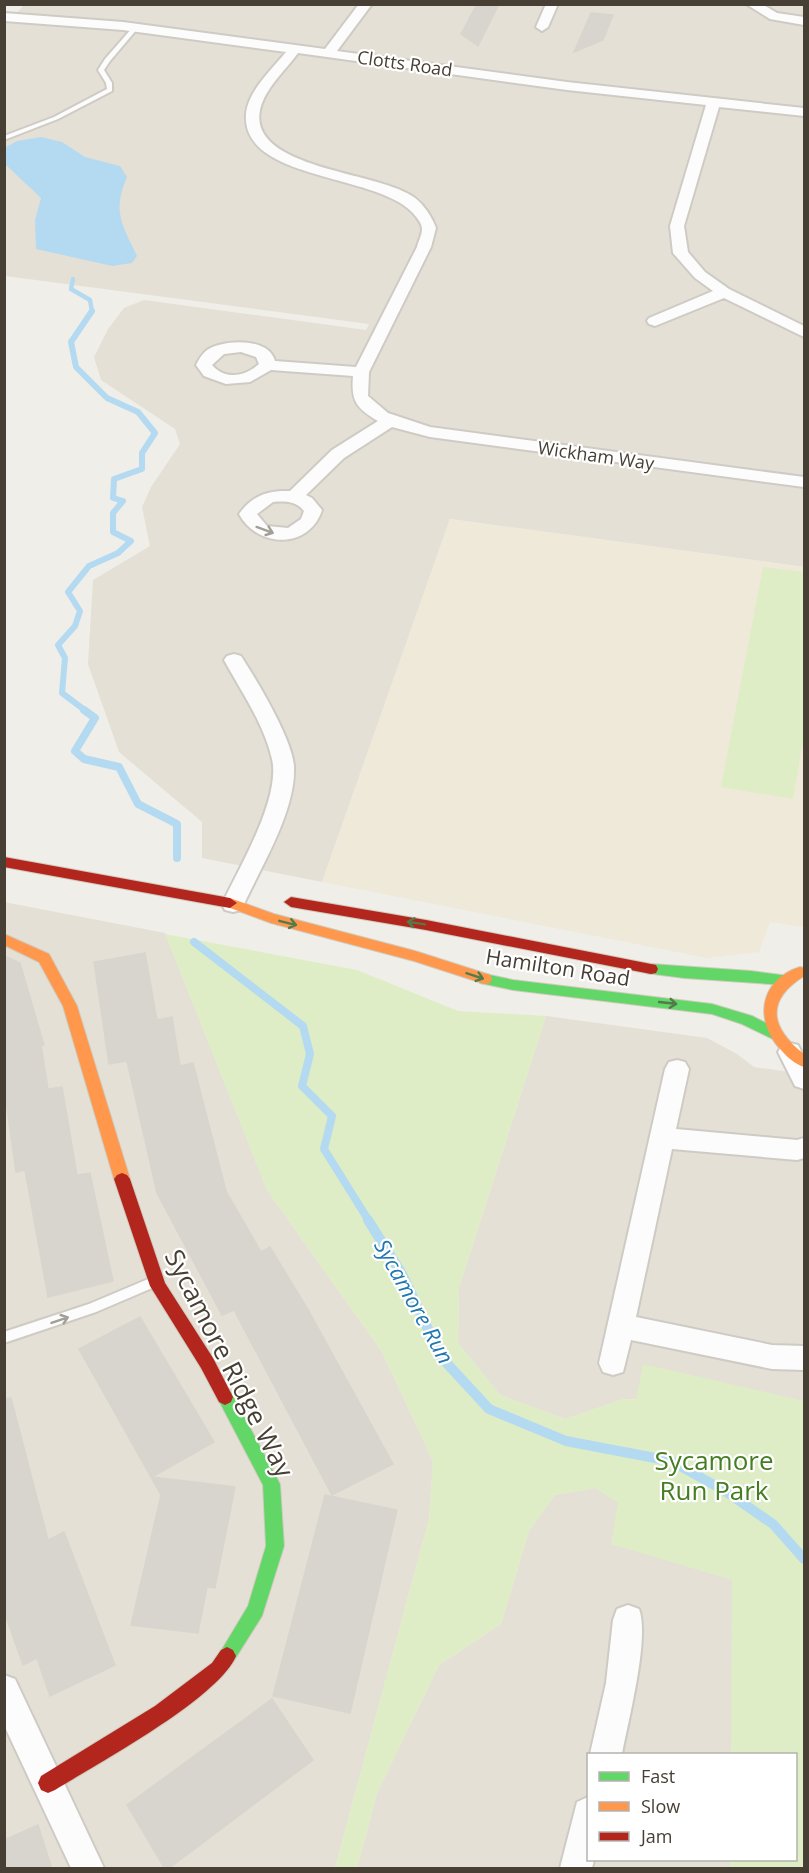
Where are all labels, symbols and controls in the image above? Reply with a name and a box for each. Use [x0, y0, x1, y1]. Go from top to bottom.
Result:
street label: Clotts Road [356, 44, 454, 82]
street label: Wickham Way [536, 435, 657, 475]
one-way arrow [255, 526, 274, 537]
one-way arrow [278, 917, 297, 929]
one-way arrow [407, 917, 427, 928]
street label: Hamilton Road [484, 942, 632, 992]
one-way arrow [465, 971, 484, 982]
one-way arrow [658, 998, 678, 1009]
water label: Sycamore Run [368, 1233, 462, 1369]
street label: Sycamore Ridge Way [157, 1243, 304, 1484]
one-way arrow [50, 1313, 69, 1324]
park label: Sycamore Run Park [654, 1442, 774, 1508]
legend [587, 1753, 797, 1861]
text: Fast [641, 1764, 675, 1788]
text: Slow [641, 1794, 680, 1818]
text: Jam [639, 1824, 673, 1848]

